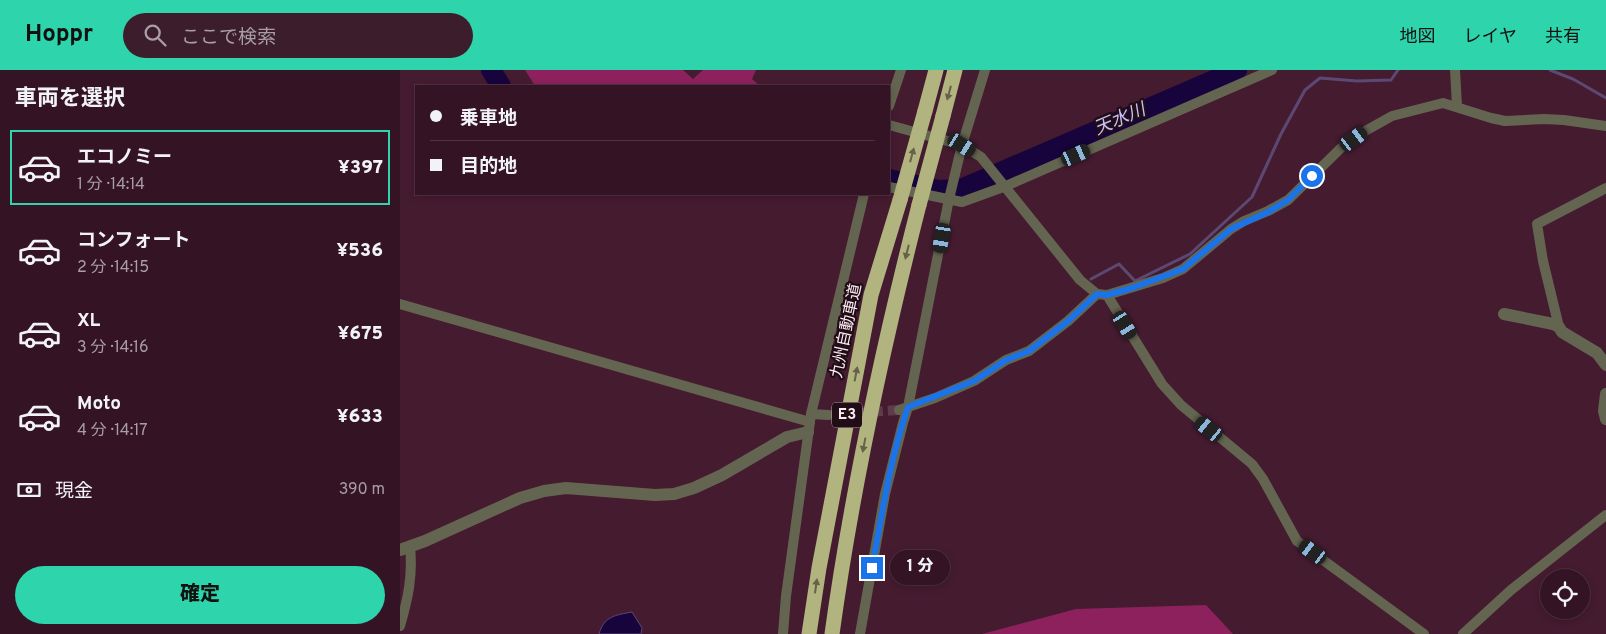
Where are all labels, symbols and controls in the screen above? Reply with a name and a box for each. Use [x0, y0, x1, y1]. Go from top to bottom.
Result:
search box [123, 13, 473, 58]
text: Hoppr [25, 20, 93, 50]
icon: search [141, 21, 169, 49]
text: ここで検索 [181, 26, 276, 50]
text: 地図 [1400, 26, 1436, 49]
text: レイヤ [1464, 26, 1517, 49]
text: 共有 [1545, 26, 1581, 49]
text: 車両を選択 [15, 86, 125, 113]
one-way arrow [944, 86, 952, 101]
water label: 天水川 [1091, 98, 1151, 141]
text: 乗車地 [460, 107, 517, 131]
car [1337, 124, 1370, 154]
car [945, 131, 978, 159]
car [1059, 142, 1092, 168]
icon: car [17, 145, 62, 190]
text: エコノミー [77, 146, 172, 170]
one-way arrow [909, 148, 917, 163]
text: 目的地 [460, 155, 517, 179]
text: ¥397 [338, 156, 383, 180]
route start [1301, 165, 1323, 187]
text: 1 分 · 14:14 [77, 175, 145, 195]
car [932, 222, 951, 254]
icon: car [17, 228, 62, 273]
text: コンフォート [77, 229, 190, 253]
text: ¥536 [337, 239, 383, 263]
one-way arrow [903, 245, 911, 260]
text: 2 分 · 14:15 [77, 258, 149, 278]
street label: 九州自動車道 [827, 282, 867, 380]
car [1110, 308, 1139, 342]
text: XL [77, 309, 100, 333]
icon: car [17, 311, 62, 356]
text: ¥675 [337, 322, 383, 346]
text: 3 分 · 14:16 [77, 338, 149, 358]
one-way arrow [852, 366, 860, 382]
text: Moto [77, 392, 121, 416]
icon: car [17, 394, 62, 439]
road number: E3 [832, 402, 862, 428]
text: ¥633 [337, 405, 383, 429]
car [1192, 414, 1225, 444]
text: 4 分 · 14:17 [77, 421, 148, 441]
one-way arrow [860, 437, 868, 452]
icon: cash [15, 476, 43, 504]
text: 現金 [55, 480, 93, 504]
text: 390 m [339, 480, 385, 500]
car [1296, 537, 1329, 567]
callout: 1 分 [890, 550, 950, 586]
route end [861, 557, 883, 579]
text: 1 分 [907, 557, 933, 577]
button: 確定 [15, 566, 385, 624]
map controls [1540, 569, 1590, 619]
button: locate [1540, 569, 1590, 619]
one-way arrow [812, 577, 820, 593]

